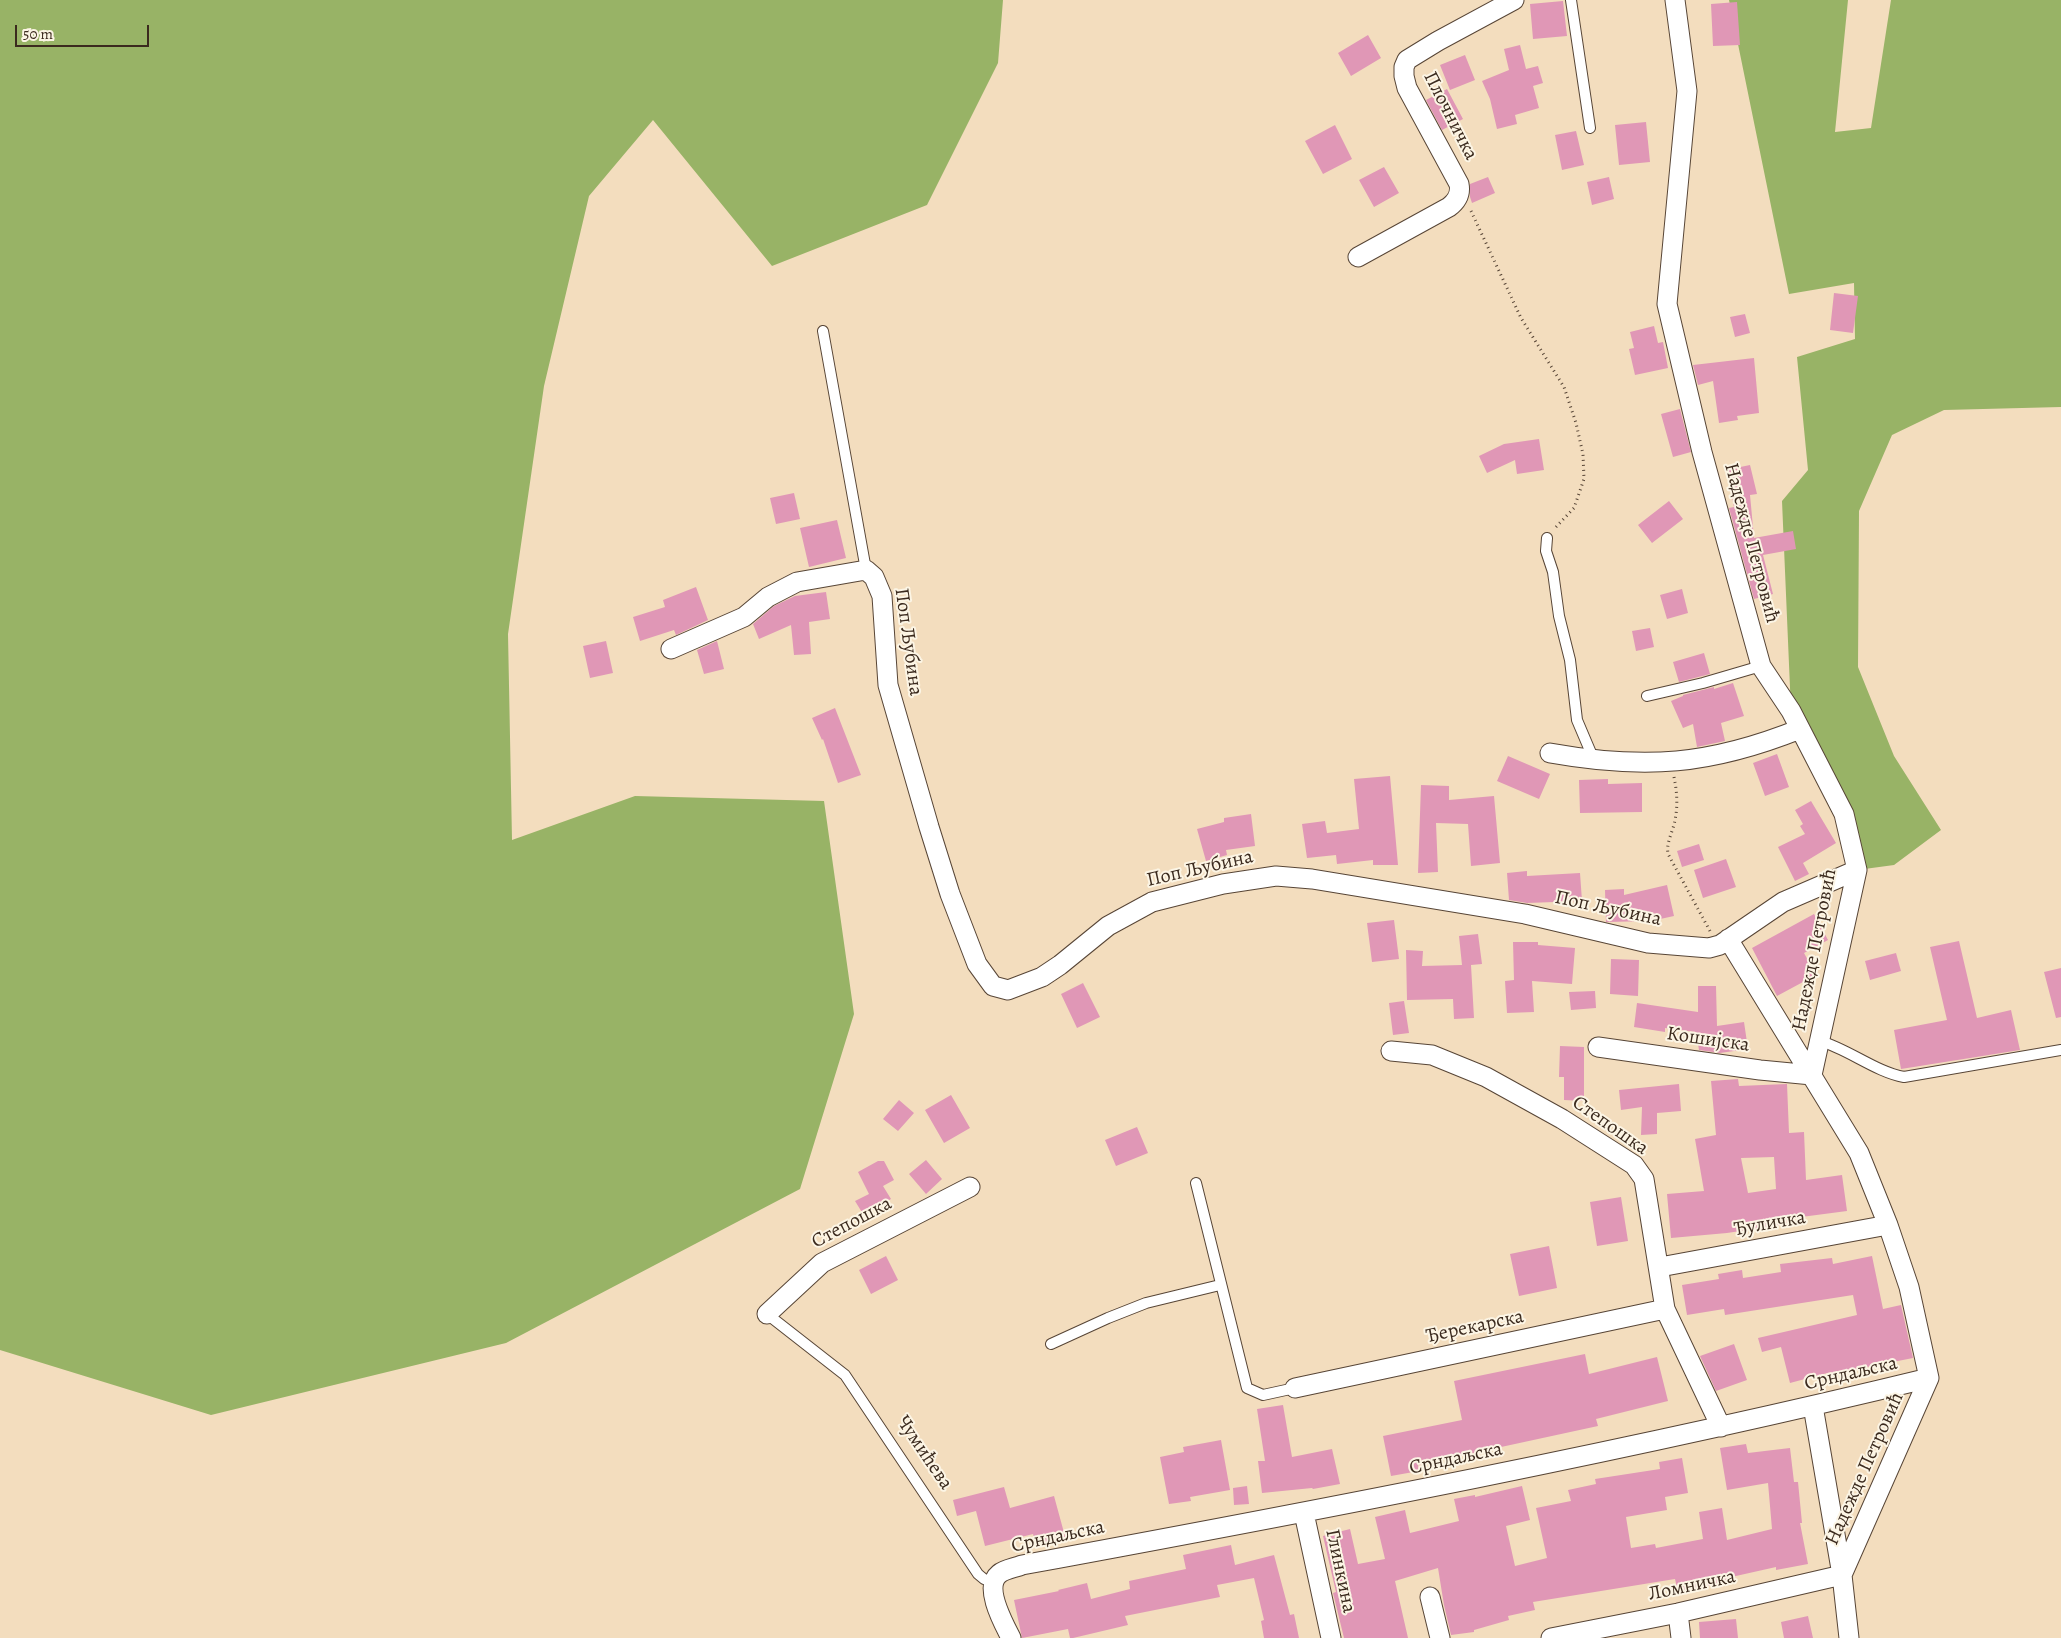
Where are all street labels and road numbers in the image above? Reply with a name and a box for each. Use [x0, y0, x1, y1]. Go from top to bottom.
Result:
street label: Плочничка [1418, 68, 1482, 164]
street label: Надежде Петровић [1718, 460, 1784, 626]
street label: Поп Љубина [889, 587, 927, 697]
street label: Поп Љубина [1144, 845, 1256, 893]
street label: Надежде Петровић [1788, 867, 1842, 1033]
street label: Поп Љубина [1552, 886, 1664, 932]
street label: Кошијска [1665, 1022, 1751, 1058]
street label: Степошка [1567, 1091, 1653, 1161]
street label: Степошка [808, 1192, 896, 1254]
street label: Ђуличка [1732, 1206, 1808, 1242]
street label: Ђерекарска [1424, 1305, 1526, 1349]
street label: Срндаљска [1802, 1352, 1900, 1396]
street label: Надежде Петровић [1821, 1389, 1909, 1549]
street label: Чумићева [891, 1411, 957, 1495]
street label: Срндаљска [1407, 1437, 1505, 1481]
street label: Срндаљска [1009, 1515, 1107, 1559]
street label: Глинкина [1319, 1527, 1361, 1615]
street label: Ломничка [1646, 1565, 1738, 1607]

